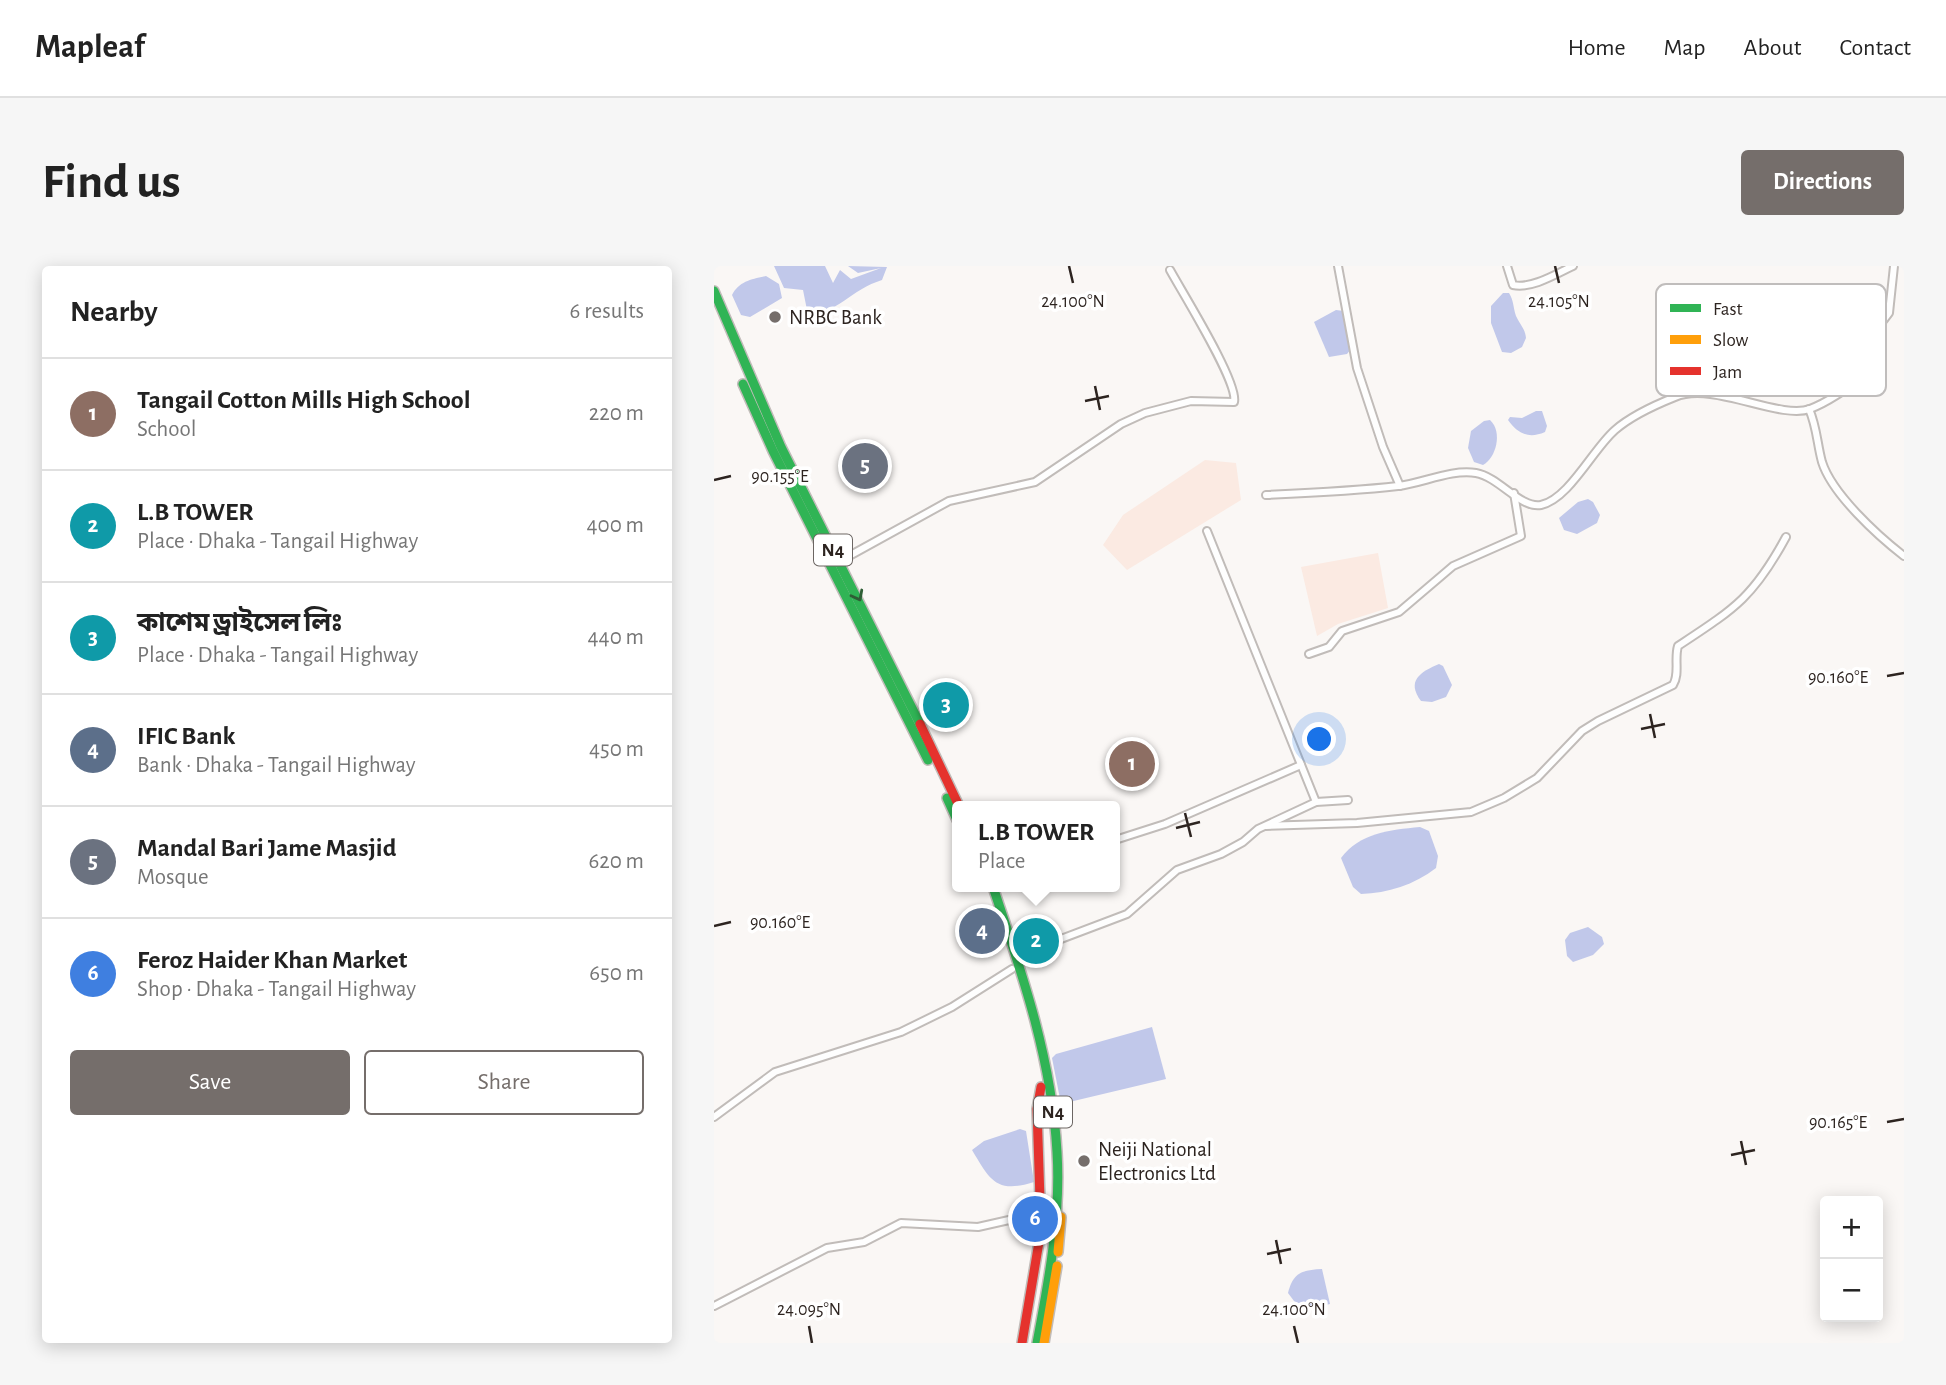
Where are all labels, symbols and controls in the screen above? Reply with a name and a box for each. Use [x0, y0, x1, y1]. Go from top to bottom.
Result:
text: Mapleaf [35, 31, 145, 64]
text: Home [1568, 36, 1626, 60]
text: Map [1664, 36, 1706, 60]
text: About [1744, 36, 1801, 60]
text: Contact [1839, 36, 1911, 60]
button: Directions [1741, 150, 1904, 215]
text: Find us [42, 158, 181, 207]
legend [1656, 284, 1886, 396]
text: 24.100°N [1041, 293, 1105, 311]
text: 24.105°N [1528, 293, 1590, 311]
text: Nearby [70, 297, 158, 327]
text: 6 results [570, 300, 644, 323]
text: Fast [1713, 300, 1743, 319]
place label: NRBC Bank [789, 307, 882, 328]
marker: NRBC Bank [767, 309, 783, 325]
text: Slow [1713, 331, 1749, 350]
text: Jam [1713, 363, 1742, 382]
text: Tangail Cotton Mills High School [137, 387, 471, 413]
text: 1 [89, 402, 97, 425]
text: 220 m [589, 402, 644, 425]
text: School [137, 418, 196, 441]
pin: 5 [842, 440, 888, 492]
text: 90.155°E [751, 468, 809, 486]
text: L.B TOWER [137, 499, 254, 525]
text: 2 [88, 514, 98, 537]
text: 400 m [586, 514, 644, 537]
text: Place · Dhaka - Tangail Highway [137, 530, 418, 553]
road number: N4 [814, 534, 852, 566]
one-way arrow [849, 589, 863, 601]
text: কাশেম ড্রাইসেল লিঃ [137, 610, 343, 636]
text: 3 [88, 626, 98, 649]
text: 440 m [588, 626, 644, 649]
text: Place · Dhaka - Tangail Highway [137, 644, 418, 667]
text: 90.160°E [1808, 669, 1868, 687]
pin: 3 [923, 679, 969, 731]
your location [1302, 722, 1336, 756]
text: IFIC Bank [137, 723, 235, 749]
text: 4 [87, 738, 99, 761]
text: 450 m [589, 738, 644, 761]
pin: 1 [1109, 738, 1155, 790]
text: Bank · Dhaka - Tangail Highway [137, 754, 416, 777]
popup [952, 801, 1120, 892]
text: L.B TOWER [978, 819, 1094, 845]
text: Mandal Bari Jame Masjid [137, 835, 396, 861]
text: 5 [88, 850, 98, 873]
text: 620 m [588, 850, 644, 873]
text: Place [978, 850, 1025, 873]
text: Mosque [137, 866, 209, 889]
pin: 4 [959, 905, 1005, 957]
text: 90.160°E [750, 914, 810, 932]
pin: 2 [1013, 915, 1059, 967]
text: Feroz Haider Khan Market [137, 947, 407, 973]
text: 6 [87, 962, 99, 985]
text: 650 m [589, 962, 644, 985]
text: Shop · Dhaka - Tangail Highway [137, 978, 416, 1001]
button: Save [70, 1050, 350, 1115]
button: Share [364, 1050, 644, 1115]
road number: N4 [1034, 1097, 1072, 1128]
text: 90.165°E [1809, 1114, 1867, 1132]
place label: Neiji National Electronics Ltd [1098, 1139, 1216, 1184]
marker: Neiji National Electronics Ltd [1076, 1153, 1092, 1169]
pin: 6 [1012, 1193, 1058, 1245]
map controls [1820, 1196, 1883, 1322]
button: + [1820, 1196, 1883, 1259]
button: − [1820, 1259, 1883, 1322]
text: 24.095°N [777, 1301, 841, 1319]
text: 24.100°N [1262, 1301, 1326, 1319]

